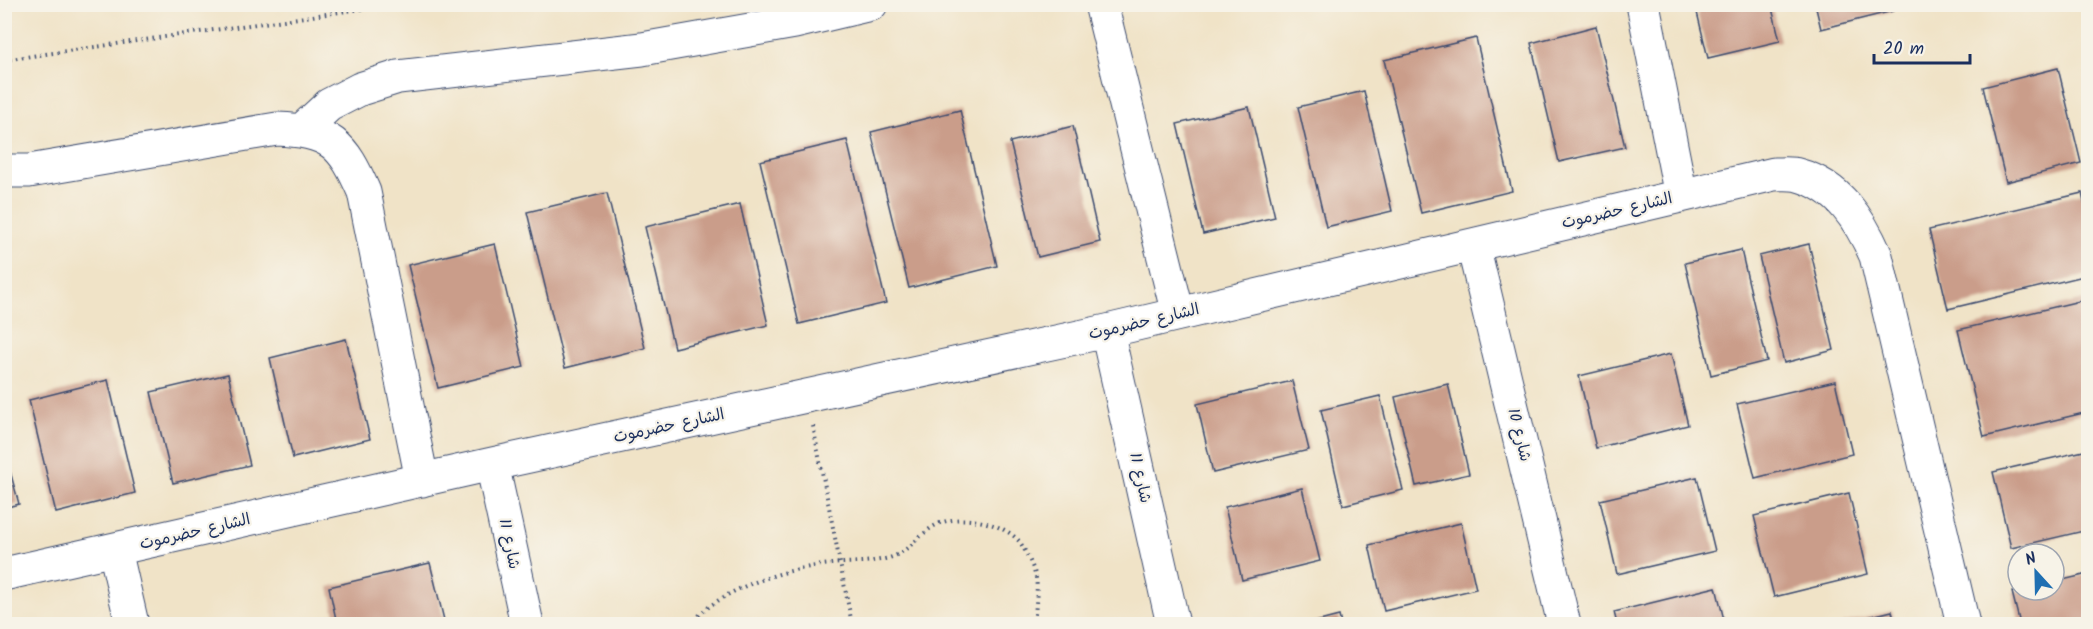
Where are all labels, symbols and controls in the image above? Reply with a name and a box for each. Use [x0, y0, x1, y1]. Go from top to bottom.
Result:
scale bar [1874, 27, 1970, 65]
text: 20 m [1883, 35, 1924, 64]
street label: الشارع حضرموت [1559, 186, 1675, 236]
street label: الشارع حضرموت [1086, 297, 1202, 347]
street label: الشارع حضرموت [611, 402, 727, 450]
street label: شارع 10 [1500, 406, 1538, 464]
street label: شارع 11 [1122, 450, 1158, 506]
street label: الشارع حضرموت [137, 507, 253, 557]
street label: شارع 11 [491, 516, 527, 572]
north arrow [2006, 542, 2066, 602]
text: N [2022, 546, 2040, 573]

